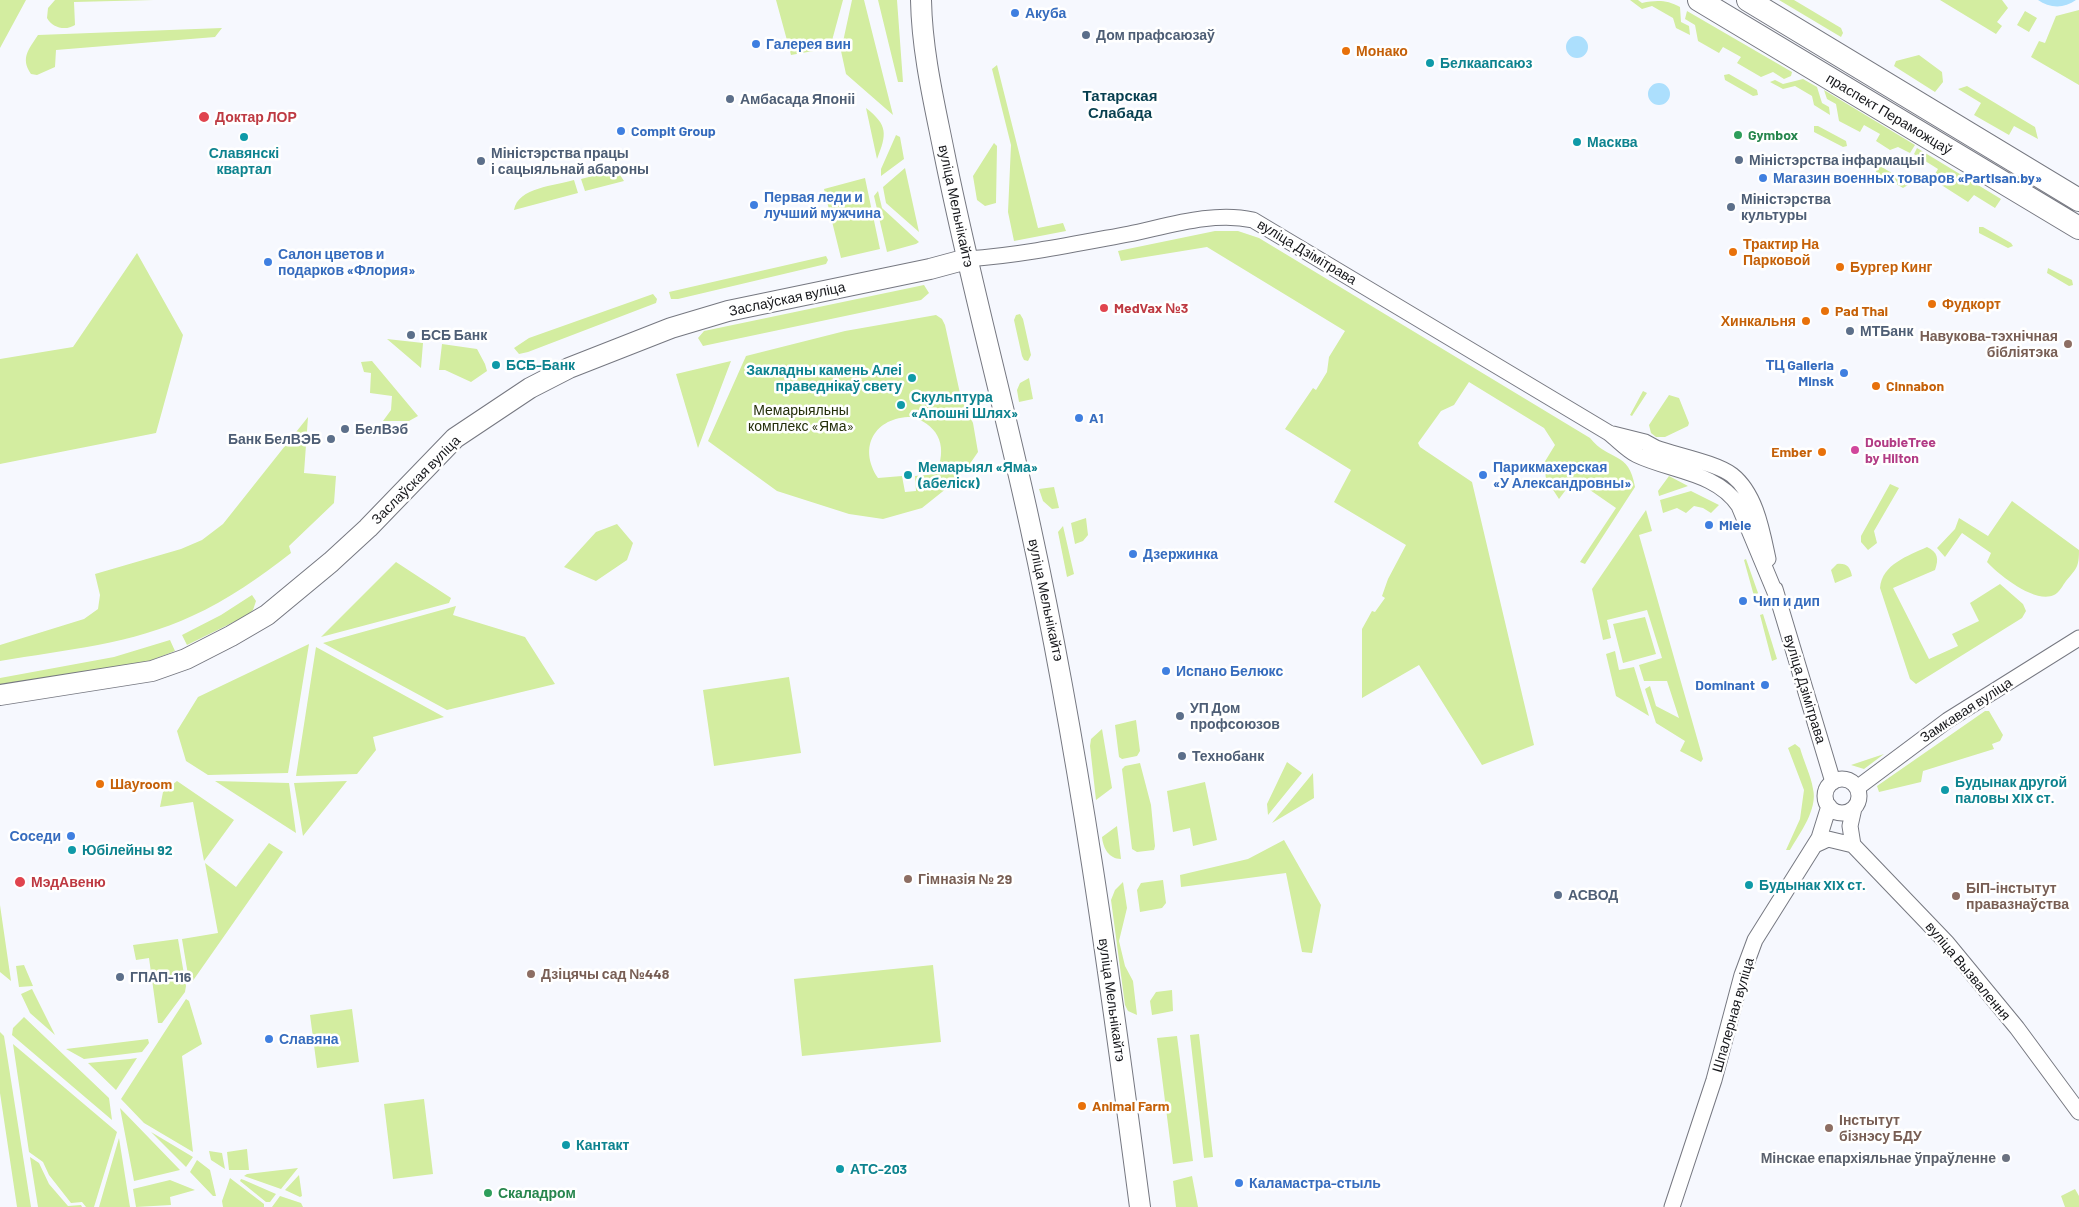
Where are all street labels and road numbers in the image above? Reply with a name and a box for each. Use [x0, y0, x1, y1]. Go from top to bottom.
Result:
street label: праспект Пераможцаў [1823, 70, 1955, 158]
street label: вуліца Мельнікайтэ [935, 143, 977, 269]
street label: вуліца Дзімітрава [1254, 216, 1360, 288]
street label: Заслаўская вуліца [727, 278, 847, 320]
street label: Заслаўская вуліца [368, 432, 464, 528]
street label: вуліца Мельнікайтэ [1025, 537, 1067, 663]
street label: вуліца Дзімітрава [1780, 633, 1830, 745]
street label: Замкавая вуліца [1917, 674, 2015, 746]
street label: вуліца Вызвалення [1922, 918, 2014, 1024]
street label: вуліца Мельнікайтэ [1095, 937, 1129, 1063]
street label: Шпалерная вуліца [1709, 956, 1757, 1074]

